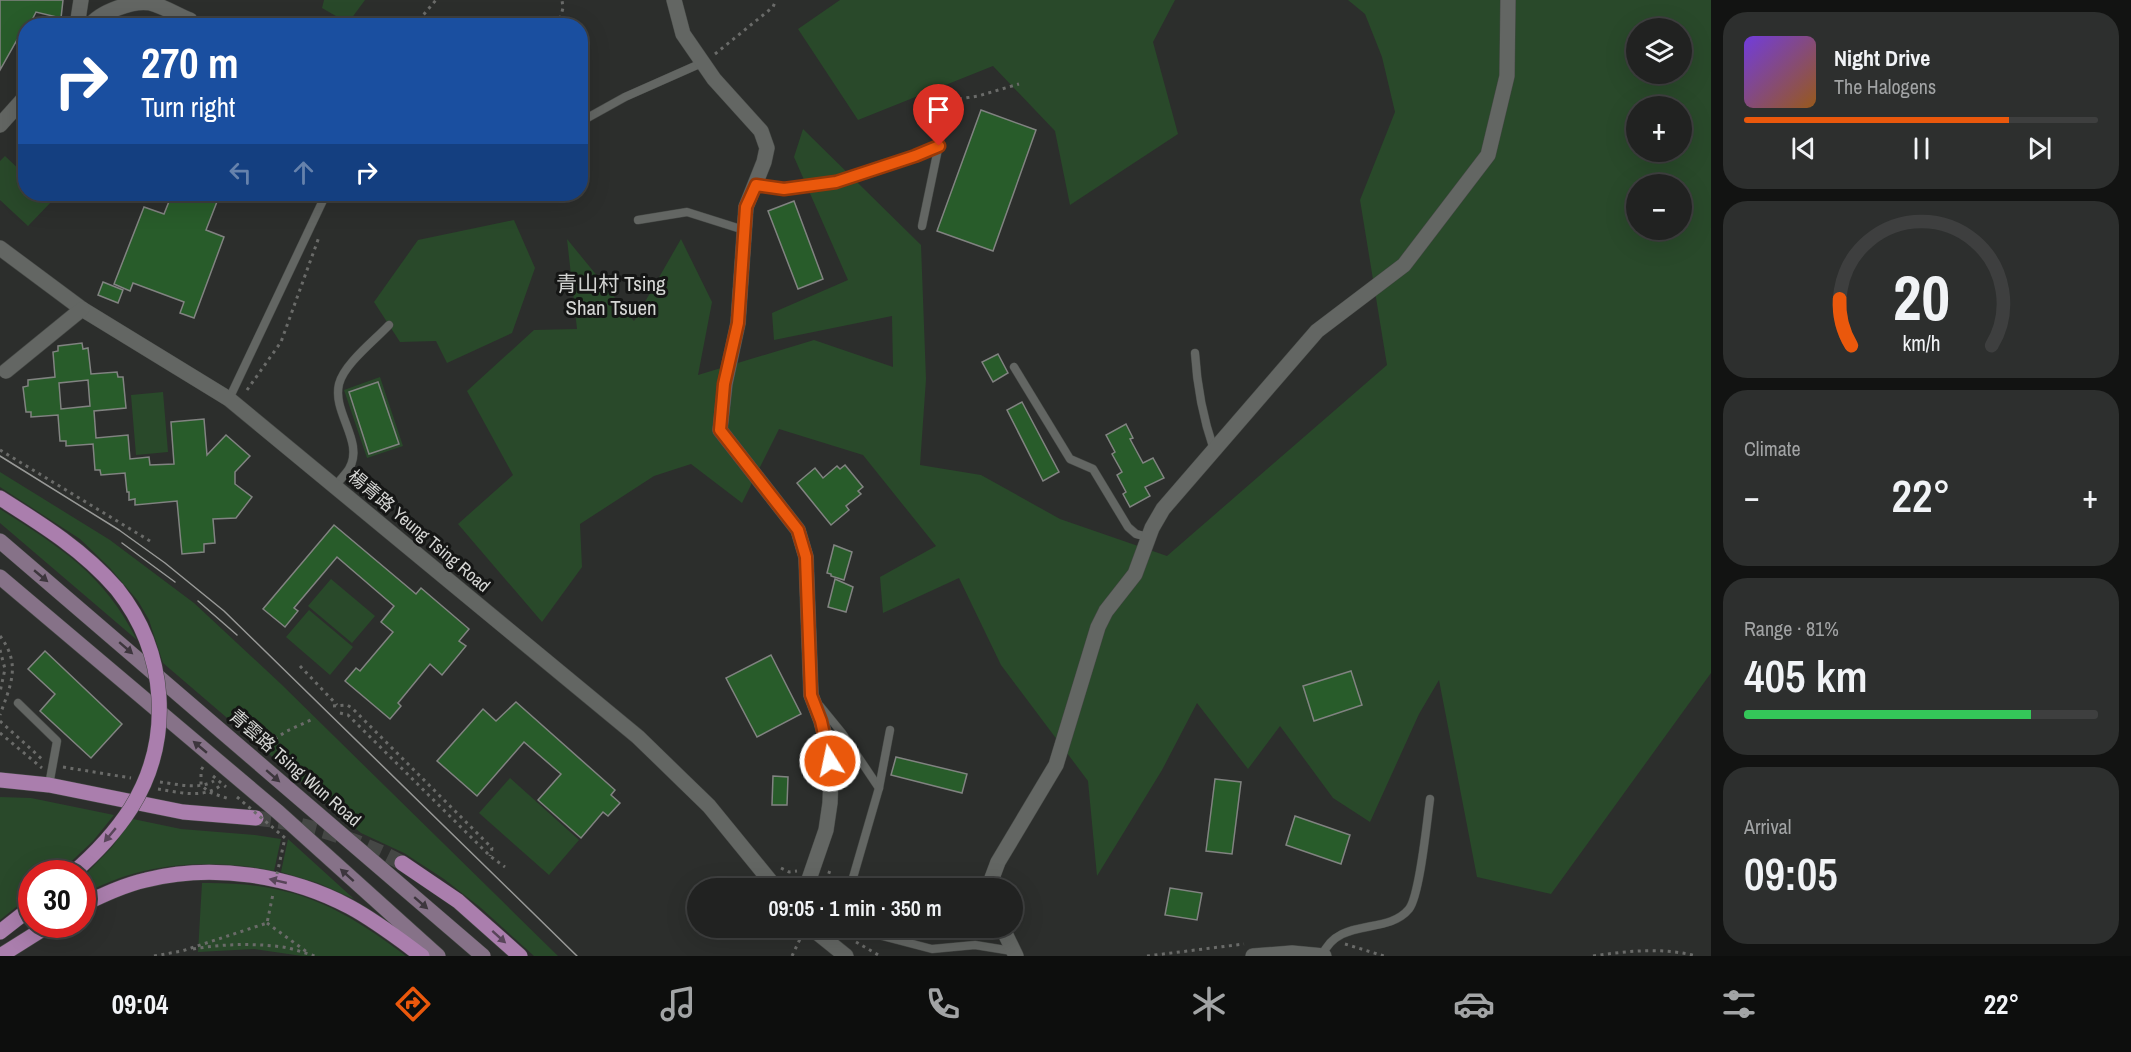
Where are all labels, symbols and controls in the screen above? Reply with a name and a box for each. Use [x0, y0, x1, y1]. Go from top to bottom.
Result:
map controls [1626, 18, 1692, 240]
button: layers [1626, 18, 1692, 84]
text: 270 m [141, 35, 239, 91]
icon: right [42, 42, 120, 120]
text: Night Drive [1834, 43, 1930, 73]
text: The Halogens [1834, 73, 1936, 100]
pin [913, 84, 964, 146]
text: Turn right [141, 89, 235, 125]
icon: arrive [922, 93, 955, 126]
button: + [1626, 96, 1692, 162]
icon: previous [1787, 132, 1820, 165]
icon: pause [1905, 132, 1938, 165]
icon: next [2023, 132, 2056, 165]
icon: left [224, 156, 257, 189]
icon: ahead [287, 156, 320, 189]
icon: right [350, 156, 383, 189]
button: − [1626, 174, 1692, 240]
text: 20 [1893, 255, 1949, 339]
district label: 青山村 Tsing Shan Tsuen [556, 269, 666, 322]
text: km/h [1902, 330, 1940, 359]
text: Climate [1744, 435, 1801, 462]
street label: 楊青路 Yeung Tsing Road [343, 464, 496, 598]
text: 22° [1891, 465, 1951, 526]
text: − [1744, 474, 1760, 518]
text: + [2082, 474, 2098, 518]
one-way arrow [33, 569, 48, 582]
text: Range · 81% [1744, 615, 1839, 642]
one-way arrow [118, 642, 133, 655]
text: 405 km [1744, 645, 1868, 706]
street label: 青雲路 Tsing Wun Road [224, 703, 367, 832]
position arrow [798, 729, 862, 793]
one-way arrow [192, 740, 208, 753]
one-way arrow [265, 769, 281, 782]
text: Arrival [1744, 813, 1791, 840]
one-way arrow [104, 827, 117, 842]
text: 09:05 [1744, 843, 1838, 904]
speed limit sign: 30 [18, 860, 96, 938]
one-way arrow [341, 868, 355, 882]
one-way arrow [269, 876, 288, 886]
text: 09:05 · 1 min · 350 m [768, 893, 942, 923]
one-way arrow [413, 896, 428, 909]
one-way arrow [491, 930, 506, 944]
icon: directions [392, 983, 434, 1025]
icon: music [657, 983, 699, 1025]
icon: phone [922, 983, 964, 1025]
icon: climate [1188, 983, 1230, 1025]
icon: car [1453, 983, 1495, 1025]
icon: filters [1718, 983, 1760, 1025]
text: 09:04 [112, 986, 168, 1022]
text: 22° [1984, 986, 2019, 1022]

